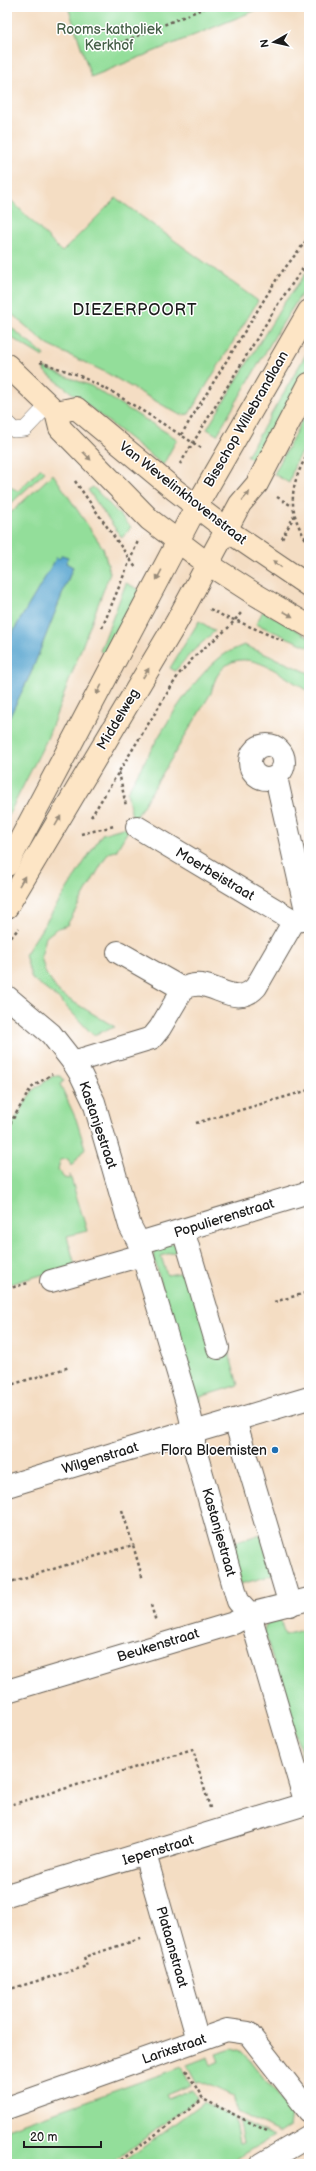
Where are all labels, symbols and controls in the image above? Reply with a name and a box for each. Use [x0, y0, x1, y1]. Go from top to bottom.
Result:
park label: Rooms-katholiek Kerkhof [56, 21, 162, 54]
north arrow [254, 22, 294, 62]
text: N [258, 38, 272, 48]
district label: DIEZERPOORT [72, 301, 198, 320]
street label: Bisschop Willebrandlaan [200, 348, 292, 490]
street label: Van Wevelinkhovenstraat [116, 438, 251, 549]
one-way arrow [83, 451, 92, 461]
one-way arrow [242, 491, 251, 502]
one-way arrow [272, 559, 283, 568]
one-way arrow [156, 569, 162, 581]
one-way arrow [283, 610, 294, 617]
one-way arrow [142, 667, 149, 679]
street label: Middelweg [93, 685, 143, 753]
one-way arrow [95, 685, 102, 696]
one-way arrow [55, 815, 62, 827]
street label: Moerbeistraat [172, 844, 258, 905]
one-way arrow [19, 875, 26, 887]
street label: Kastanjestraat [75, 1079, 121, 1172]
street label: Populierenstraat [172, 1194, 277, 1241]
street label: Wilgenstraat [60, 1438, 141, 1478]
place label: Flora Bloemisten [160, 1442, 267, 1459]
marker: Flora Bloemisten [270, 1445, 280, 1455]
street label: Kastanjestraat [198, 1486, 240, 1579]
street label: Beukenstraat [115, 1624, 202, 1666]
street label: Iepenstraat [121, 1831, 196, 1869]
street label: Plataanstraat [152, 1905, 192, 1990]
street label: Larixstraat [140, 2030, 209, 2068]
scale bar [24, 2123, 101, 2149]
text: 20 m [30, 2130, 57, 2145]

